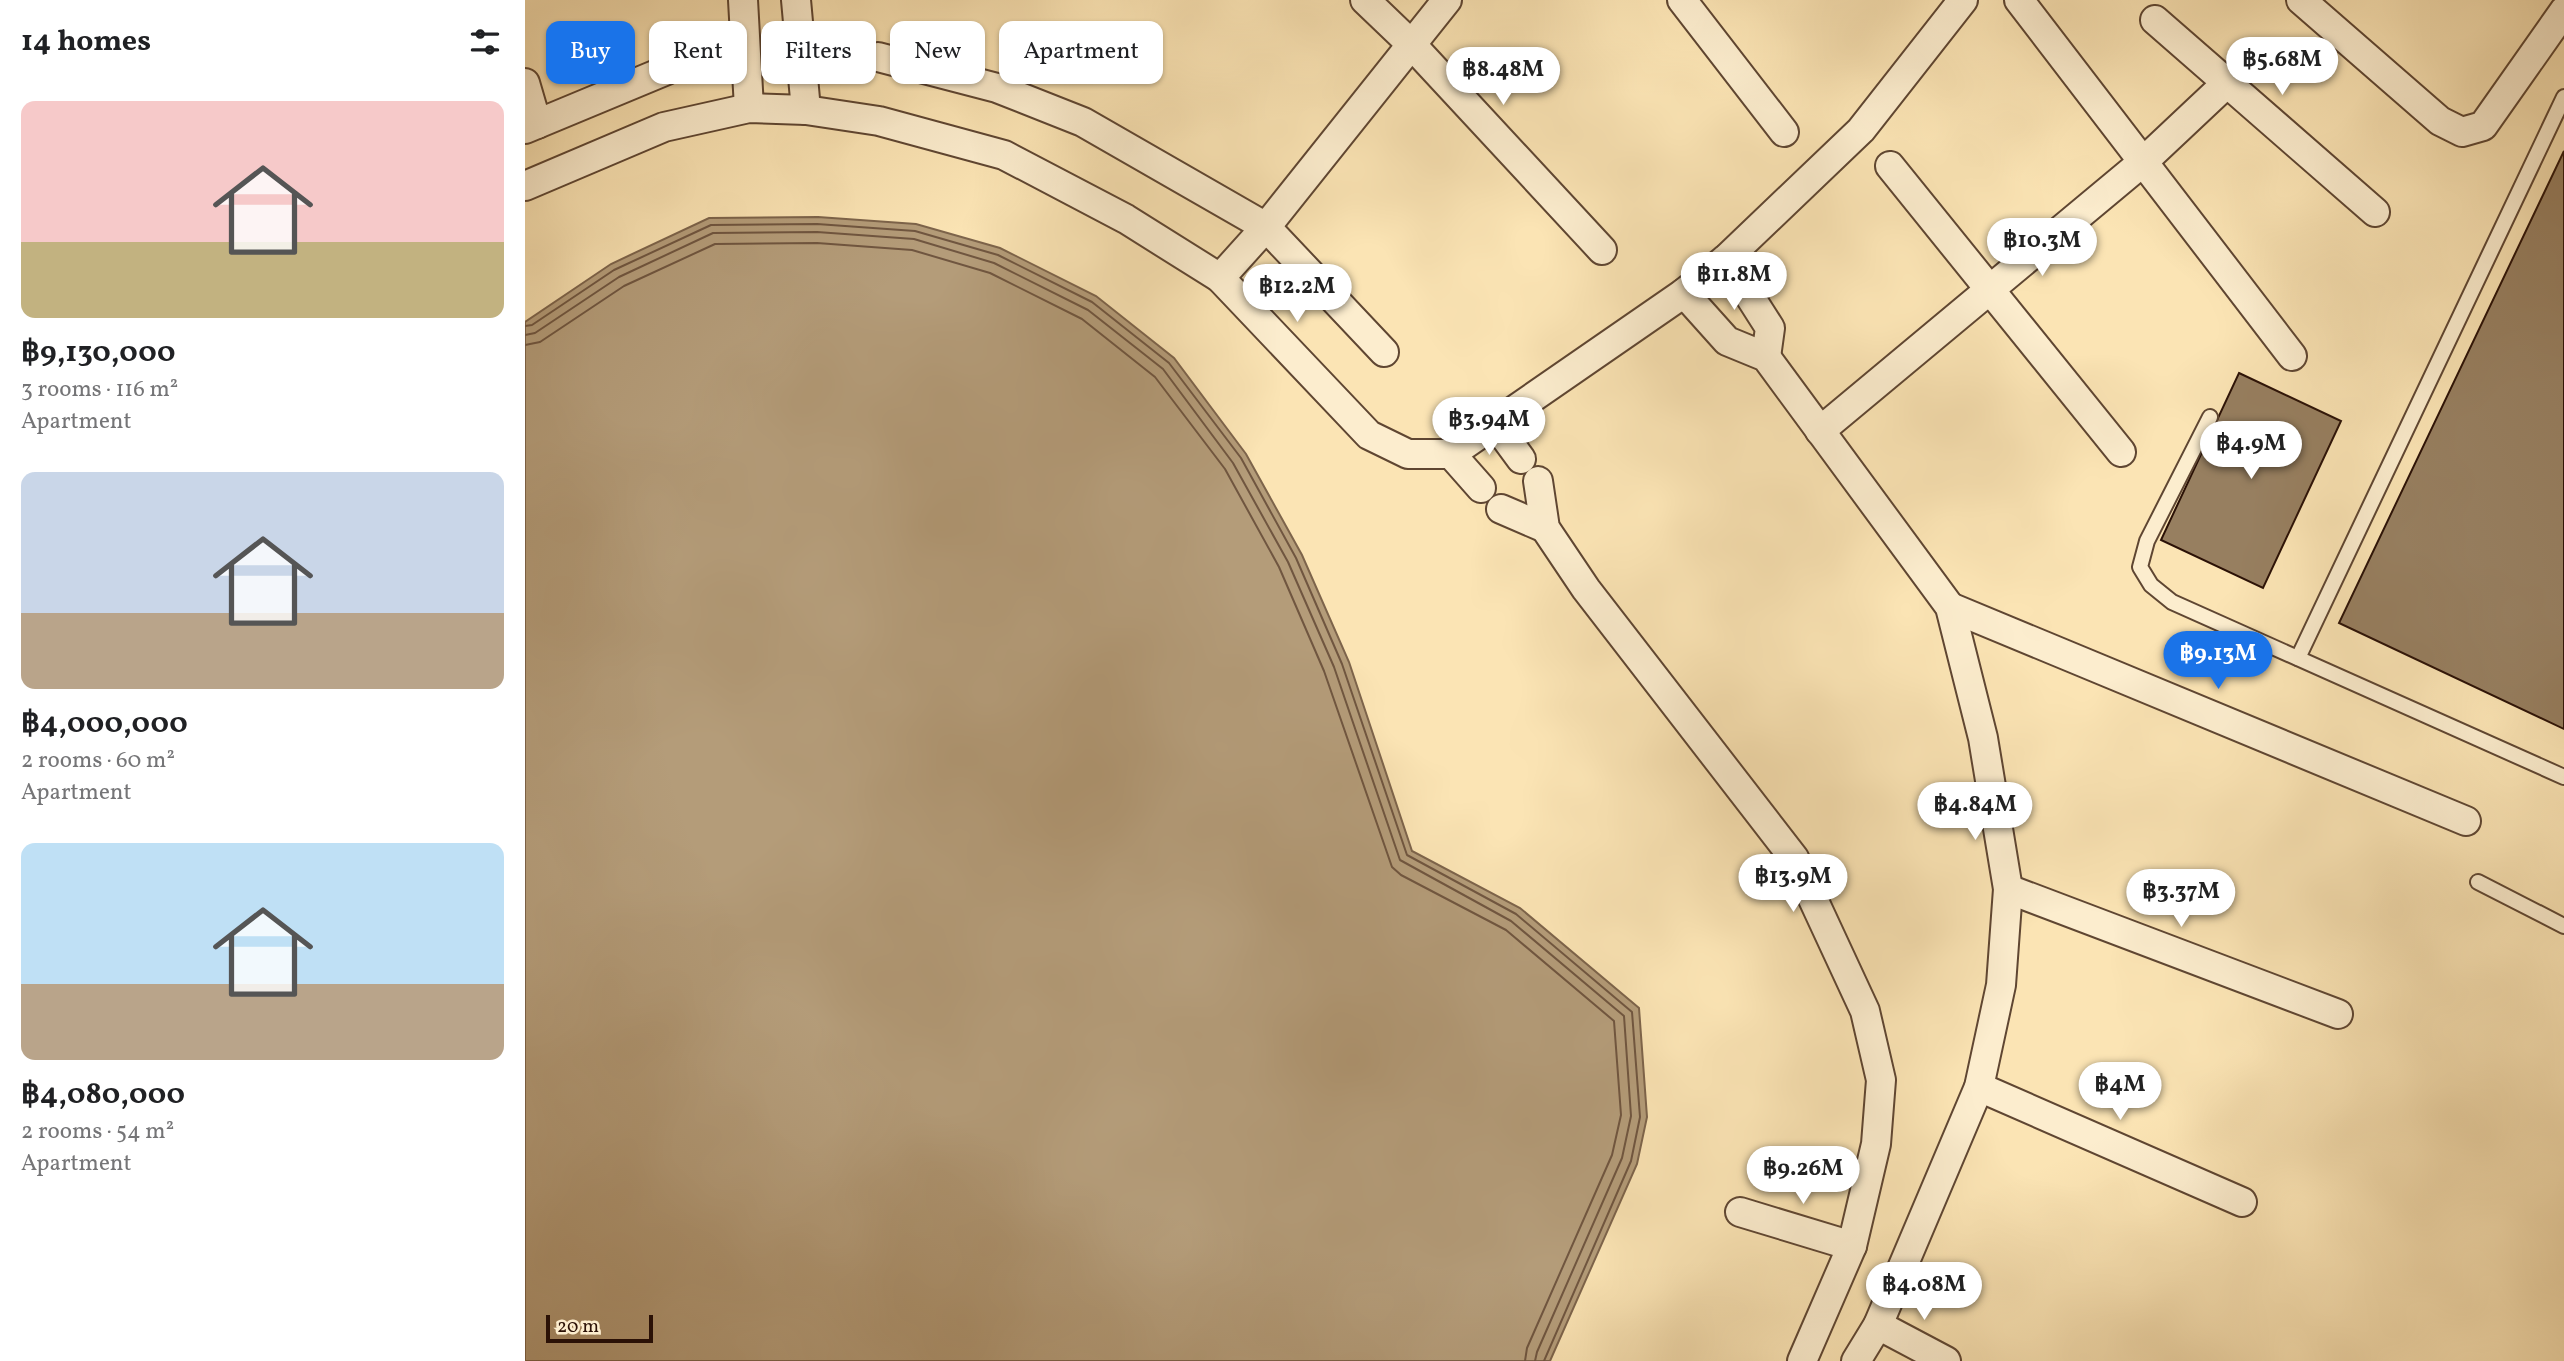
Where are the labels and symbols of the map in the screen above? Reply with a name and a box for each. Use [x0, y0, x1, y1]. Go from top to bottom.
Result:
pin: ฿5.68M [2225, 38, 2339, 97]
pin: ฿8.48M [1446, 48, 1560, 107]
pin: ฿10.3M [1985, 218, 2099, 278]
pin: ฿11.8M [1677, 252, 1791, 312]
pin: ฿12.2M [1240, 264, 1354, 324]
pin: ฿3.94M [1432, 398, 1546, 457]
pin: ฿4.9M [2202, 421, 2300, 481]
pin: ฿9.13M [2161, 632, 2275, 691]
pin: ฿4.84M [1918, 782, 2032, 842]
pin: ฿13.9M [1736, 855, 1850, 914]
pin: ฿3.37M [2124, 870, 2238, 929]
pin: ฿4M [2086, 1062, 2154, 1122]
pin: ฿9.26M [1746, 1146, 1860, 1206]
pin: ฿4.08M [1867, 1262, 1981, 1322]
scale bar [546, 1312, 653, 1344]

